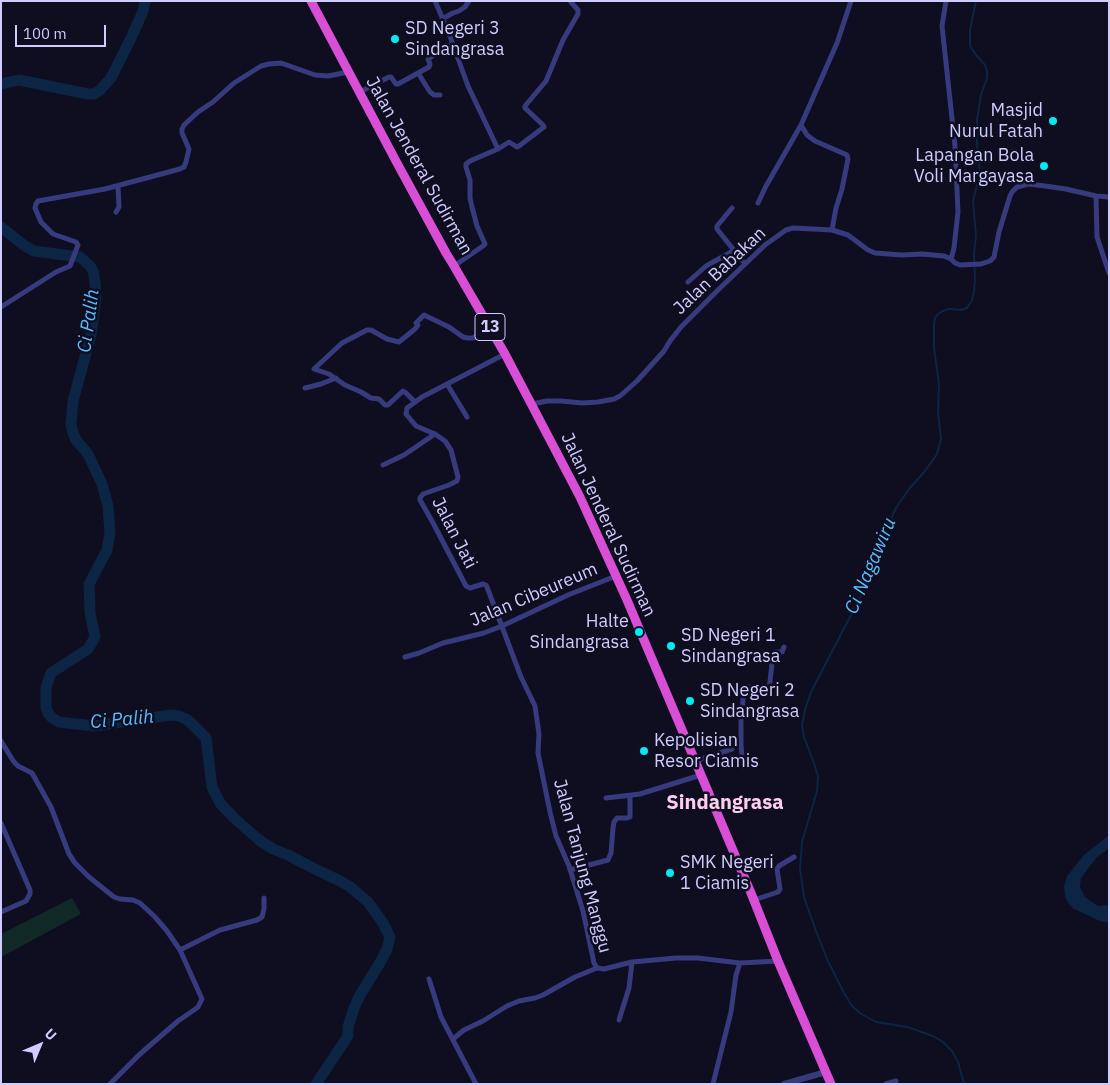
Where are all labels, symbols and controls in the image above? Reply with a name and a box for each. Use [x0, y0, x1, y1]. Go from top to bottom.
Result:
scale bar [18, 15, 109, 47]
place label: SD Negeri 3 Sindangrasa [405, 18, 504, 60]
text: 100 m [23, 24, 67, 43]
marker: SD Negeri 3 Sindangrasa [389, 33, 401, 45]
street label: Jalan Jenderal Sudirman [361, 73, 477, 259]
place label: Masjid Nurul Fatah [949, 100, 1043, 142]
marker: Masjid Nurul Fatah [1047, 115, 1059, 127]
place label: Lapangan Bola Voli Margayasa [914, 145, 1034, 188]
marker: Lapangan Bola Voli Margayasa [1038, 160, 1050, 172]
street label: Jalan Babakan [669, 223, 771, 319]
water label: Ci Palih [73, 288, 105, 354]
road number: 13 [475, 314, 505, 341]
street label: Jalan Jenderal Sudirman [556, 430, 660, 620]
street label: Jalan Jati [427, 494, 481, 572]
water label: Ci Nagawiru [841, 514, 901, 618]
street label: Jalan Cibeureum [467, 558, 601, 632]
place label: Halte Sindangrasa [530, 611, 629, 654]
place label: SD Negeri 1 Sindangrasa [681, 625, 780, 668]
marker: Halte Sindangrasa [633, 626, 645, 638]
marker: SD Negeri 1 Sindangrasa [665, 640, 677, 652]
place label: SD Negeri 2 Sindangrasa [700, 680, 799, 722]
marker: SD Negeri 2 Sindangrasa [684, 695, 696, 707]
water label: Ci Palih [89, 706, 155, 734]
place label: Kepolisian Resor Ciamis [654, 730, 759, 772]
marker: Kepolisian Resor Ciamis [638, 745, 650, 757]
street label: Jalan Tanjung Manggu [548, 777, 616, 955]
district label: Sindangrasa [666, 791, 784, 815]
place label: SMK Negeri 1 Ciamis [680, 852, 774, 894]
marker: SMK Negeri 1 Ciamis [664, 867, 676, 879]
north arrow [15, 1020, 65, 1070]
text: U [41, 1025, 60, 1044]

